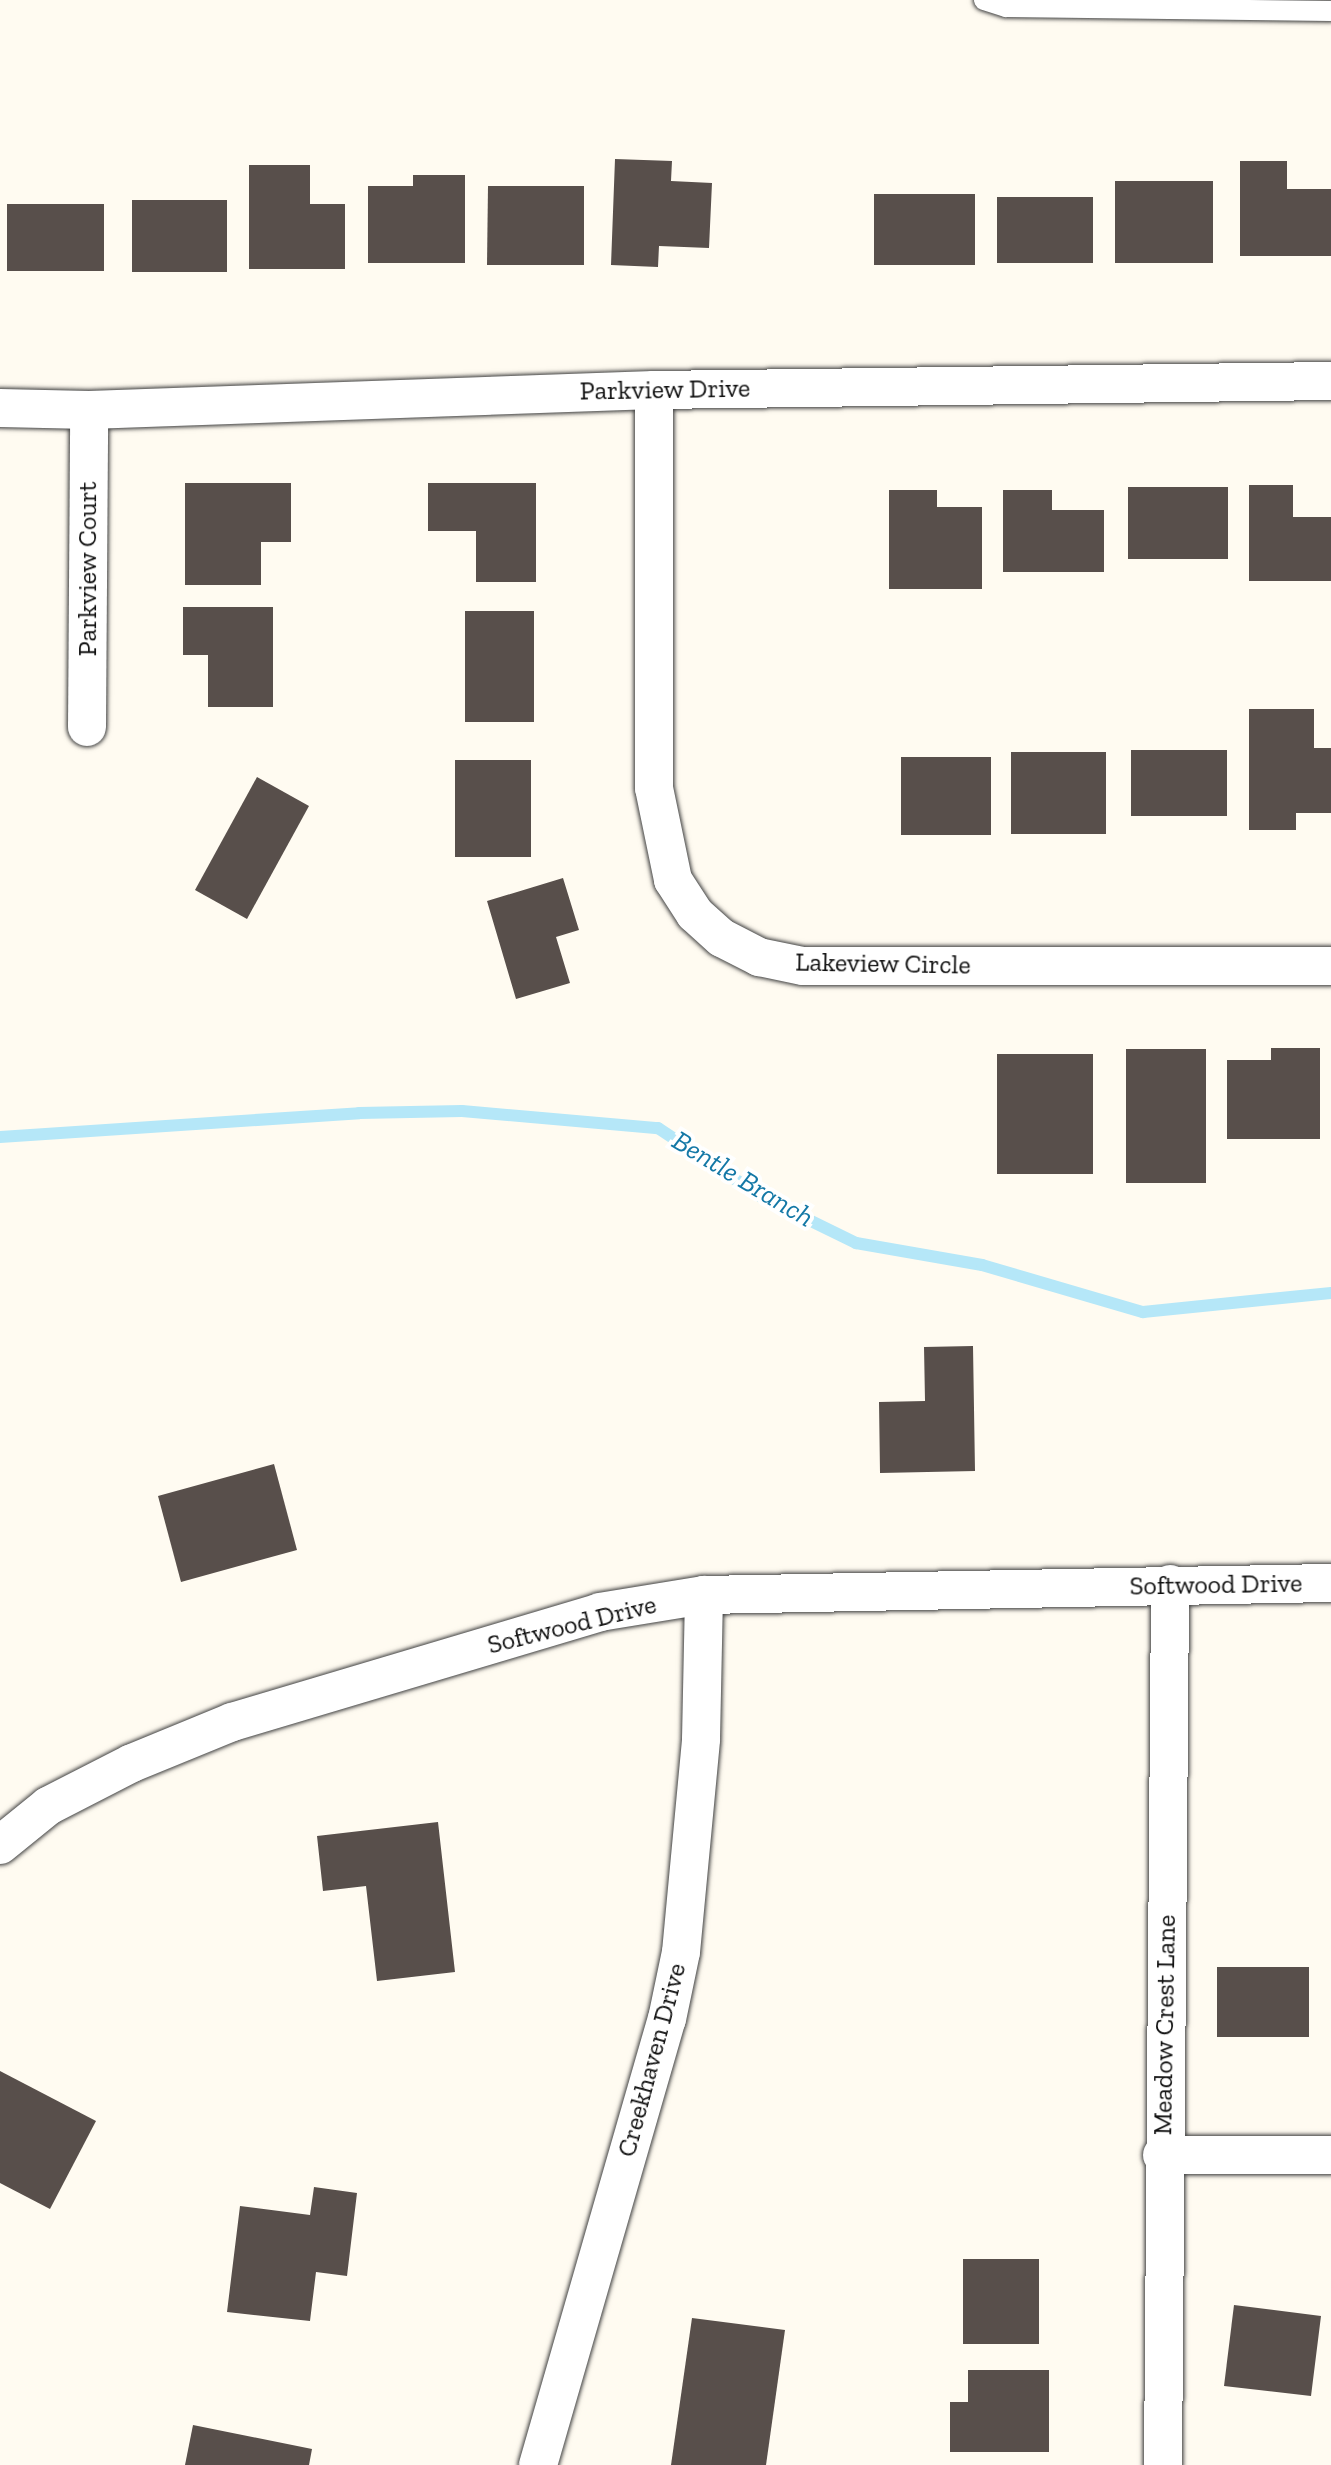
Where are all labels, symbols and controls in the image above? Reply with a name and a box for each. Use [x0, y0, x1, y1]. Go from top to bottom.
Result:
street label: Parkview Drive [579, 373, 751, 407]
street label: Parkview Court [72, 481, 104, 657]
street label: Lakeview Circle [795, 947, 971, 981]
water label: Bentle Branch [666, 1124, 820, 1234]
street label: Softwood Drive [1129, 1568, 1303, 1602]
street label: Softwood Drive [484, 1589, 660, 1661]
street label: Meadow Crest Lane [1147, 1914, 1183, 2136]
street label: Creekhaven Drive [611, 1960, 693, 2160]

